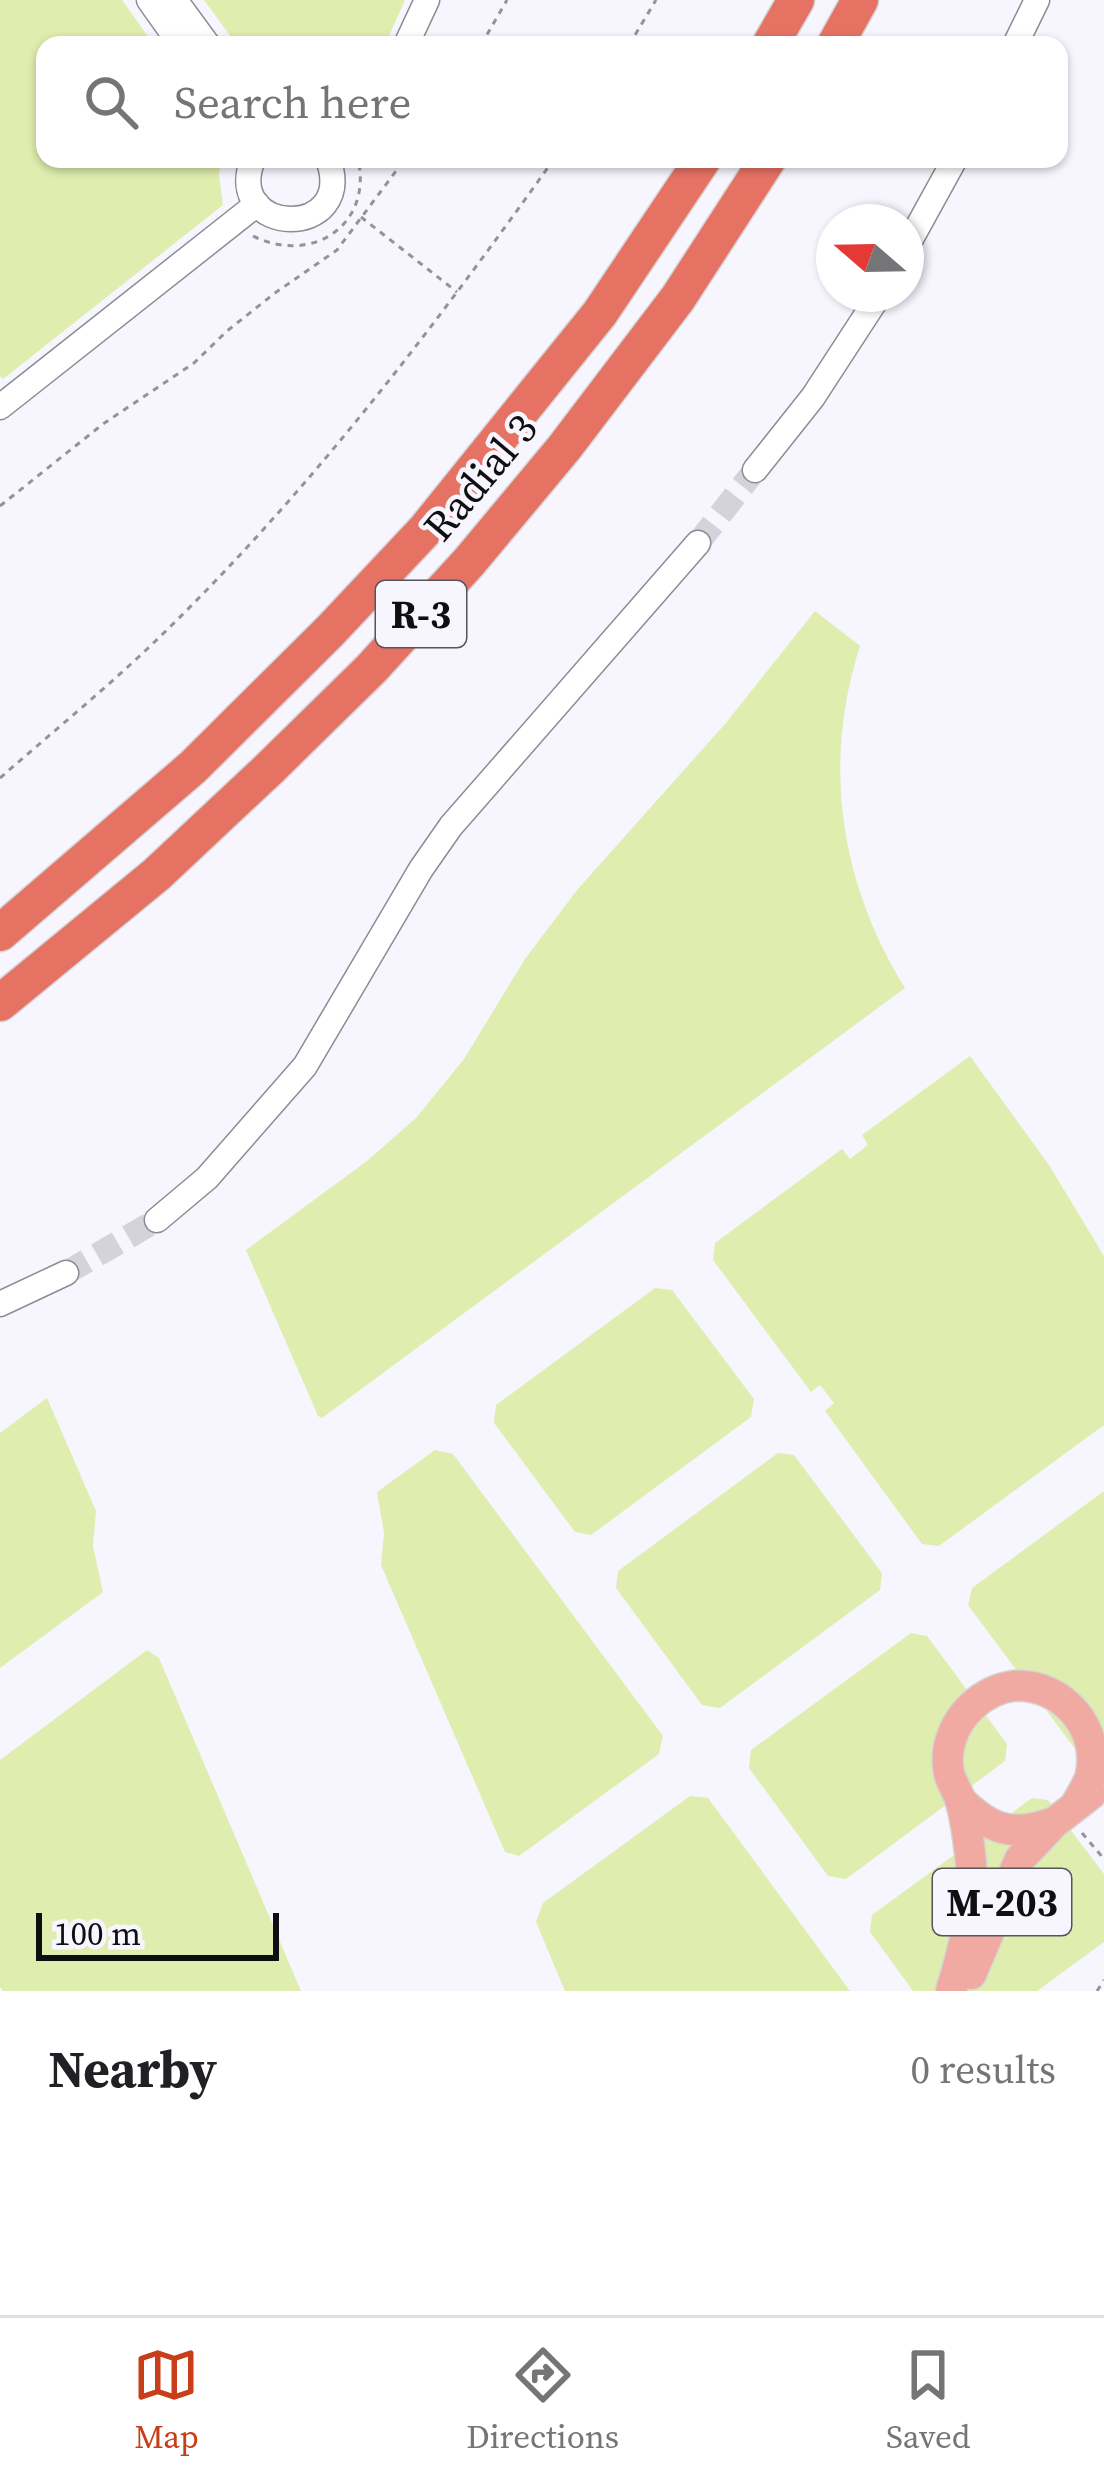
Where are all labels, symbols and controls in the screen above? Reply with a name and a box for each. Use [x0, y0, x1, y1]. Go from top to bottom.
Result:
search box [36, 36, 1068, 168]
icon: search [78, 69, 144, 135]
text: Search here [174, 71, 411, 133]
north arrow [816, 204, 924, 312]
street label: Radial 3 [410, 401, 550, 553]
road number: R-3 [376, 581, 466, 647]
road number: M-203 [933, 1869, 1071, 1935]
scale bar [36, 1907, 279, 1960]
text: 100 m [54, 1911, 141, 1956]
text: Nearby [48, 2034, 217, 2104]
text: 0 results [911, 2043, 1056, 2096]
tab: Map [133, 2342, 199, 2459]
tab: Directions [466, 2342, 619, 2459]
tab: Saved [886, 2342, 971, 2459]

